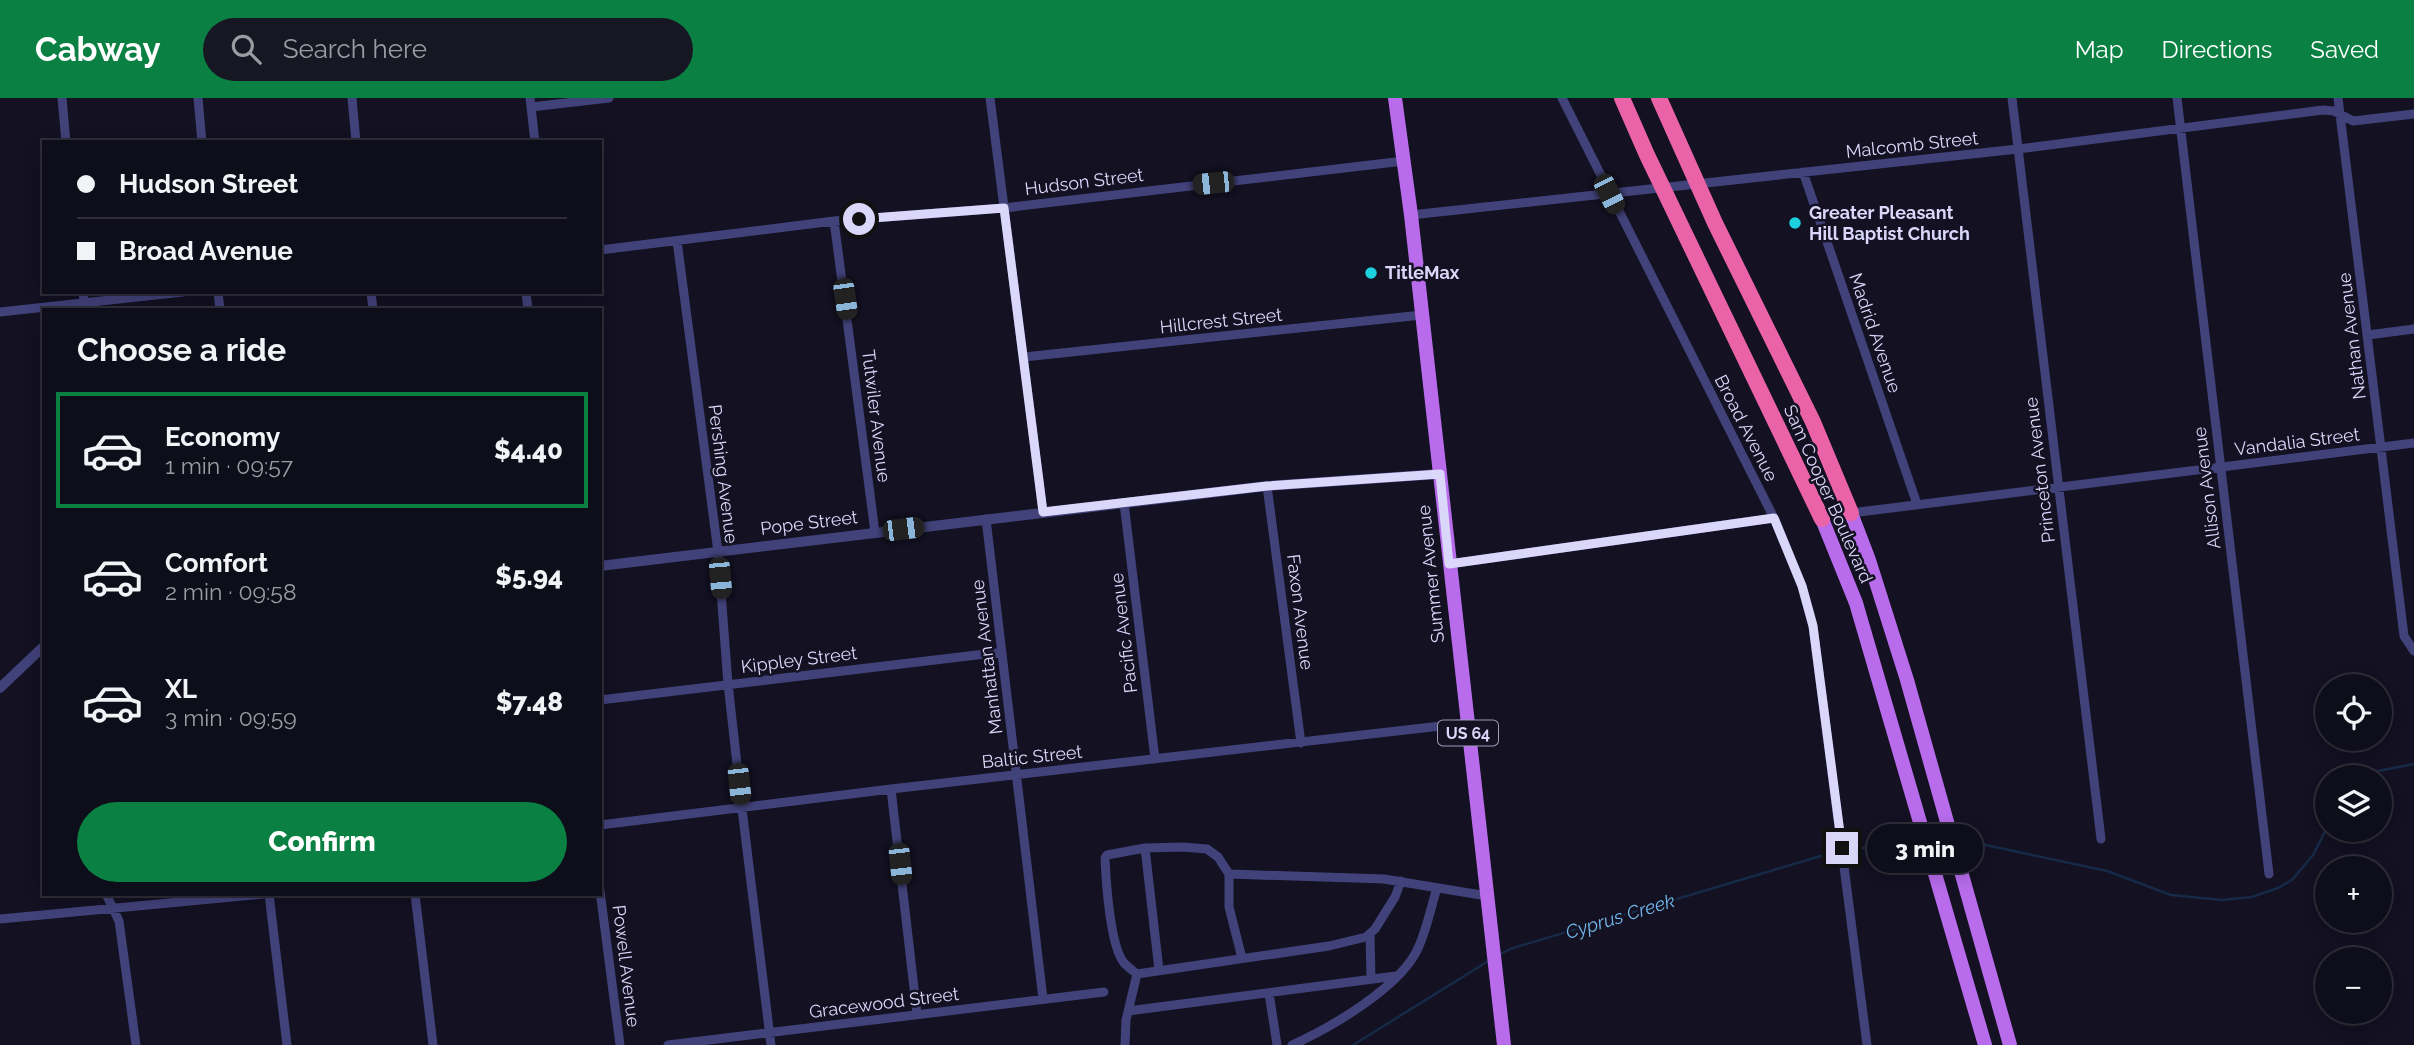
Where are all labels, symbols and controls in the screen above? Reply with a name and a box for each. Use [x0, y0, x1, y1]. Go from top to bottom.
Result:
search box [203, 18, 693, 81]
text: Cabway [35, 30, 161, 69]
icon: search [227, 30, 265, 68]
text: Search here [283, 34, 427, 64]
text: Map [2075, 35, 2124, 64]
text: Directions [2162, 35, 2272, 64]
text: Saved [2310, 35, 2379, 64]
street label: Malcomb Street [1845, 127, 1979, 162]
street label: Hudson Street [1023, 164, 1145, 199]
text: Hudson Street [119, 169, 298, 199]
car [1192, 170, 1235, 196]
car [1591, 171, 1628, 217]
place label: Greater Pleasant Hill Baptist Church [1809, 202, 1970, 244]
route start [843, 203, 875, 235]
marker: Greater Pleasant Hill Baptist Church [1787, 215, 1803, 231]
text: Broad Avenue [119, 236, 293, 266]
place label: TitleMax [1385, 262, 1460, 283]
marker: TitleMax [1363, 265, 1379, 281]
street label: Madrid Avenue [1845, 270, 1906, 396]
street label: Nathan Avenue [2333, 271, 2370, 401]
car [832, 277, 859, 321]
street label: Hillcrest Street [1159, 304, 1283, 337]
text: Choose a ride [77, 331, 286, 368]
street label: Tutwiler Avenue [858, 349, 895, 484]
street label: Broad Avenue [1711, 371, 1783, 485]
street label: Princeton Avenue [2020, 396, 2059, 544]
street label: Sam Cooper Boulevard [1780, 401, 1877, 586]
street label: Pershing Avenue [705, 403, 742, 545]
icon: car [81, 419, 144, 482]
text: Economy [165, 422, 280, 452]
street label: Vandalia Street [2233, 423, 2361, 460]
street label: Allison Avenue [2189, 425, 2224, 550]
text: $4.40 [494, 435, 563, 465]
text: 1 min · 09:57 [165, 452, 293, 479]
street label: Summer Avenue [1413, 504, 1448, 644]
street label: Pope Street [759, 506, 859, 539]
car [881, 516, 926, 542]
icon: car [81, 545, 144, 608]
text: Comfort [165, 548, 268, 578]
street label: Faxon Avenue [1283, 553, 1318, 671]
car [708, 556, 733, 600]
text: $5.94 [495, 561, 563, 591]
street label: Pacific Avenue [1106, 571, 1141, 694]
text: 2 min · 09:58 [165, 578, 297, 605]
street label: Manhattan Avenue [967, 578, 1006, 736]
street label: Kippley Street [740, 642, 858, 677]
icon: car [81, 671, 144, 734]
text: XL [165, 674, 197, 704]
map controls [2315, 674, 2392, 1024]
button: locate [2315, 674, 2392, 751]
text: $7.48 [496, 687, 563, 717]
text: 3 min · 09:59 [165, 704, 297, 731]
road number: US 64 [1438, 720, 1498, 746]
street label: Baltic Street [981, 741, 1083, 772]
car [727, 762, 752, 806]
button: layers [2315, 765, 2392, 842]
button: Confirm [77, 802, 567, 882]
callout: 3 min [1867, 824, 1982, 872]
route end [1826, 832, 1858, 864]
text: 3 min [1895, 835, 1955, 862]
car [888, 842, 913, 886]
button: + [2315, 856, 2392, 933]
water label: Cyprus Creek [1563, 889, 1677, 943]
street label: Powell Avenue [609, 904, 644, 1029]
button: − [2315, 947, 2392, 1024]
street label: Gracewood Street [808, 983, 960, 1022]

